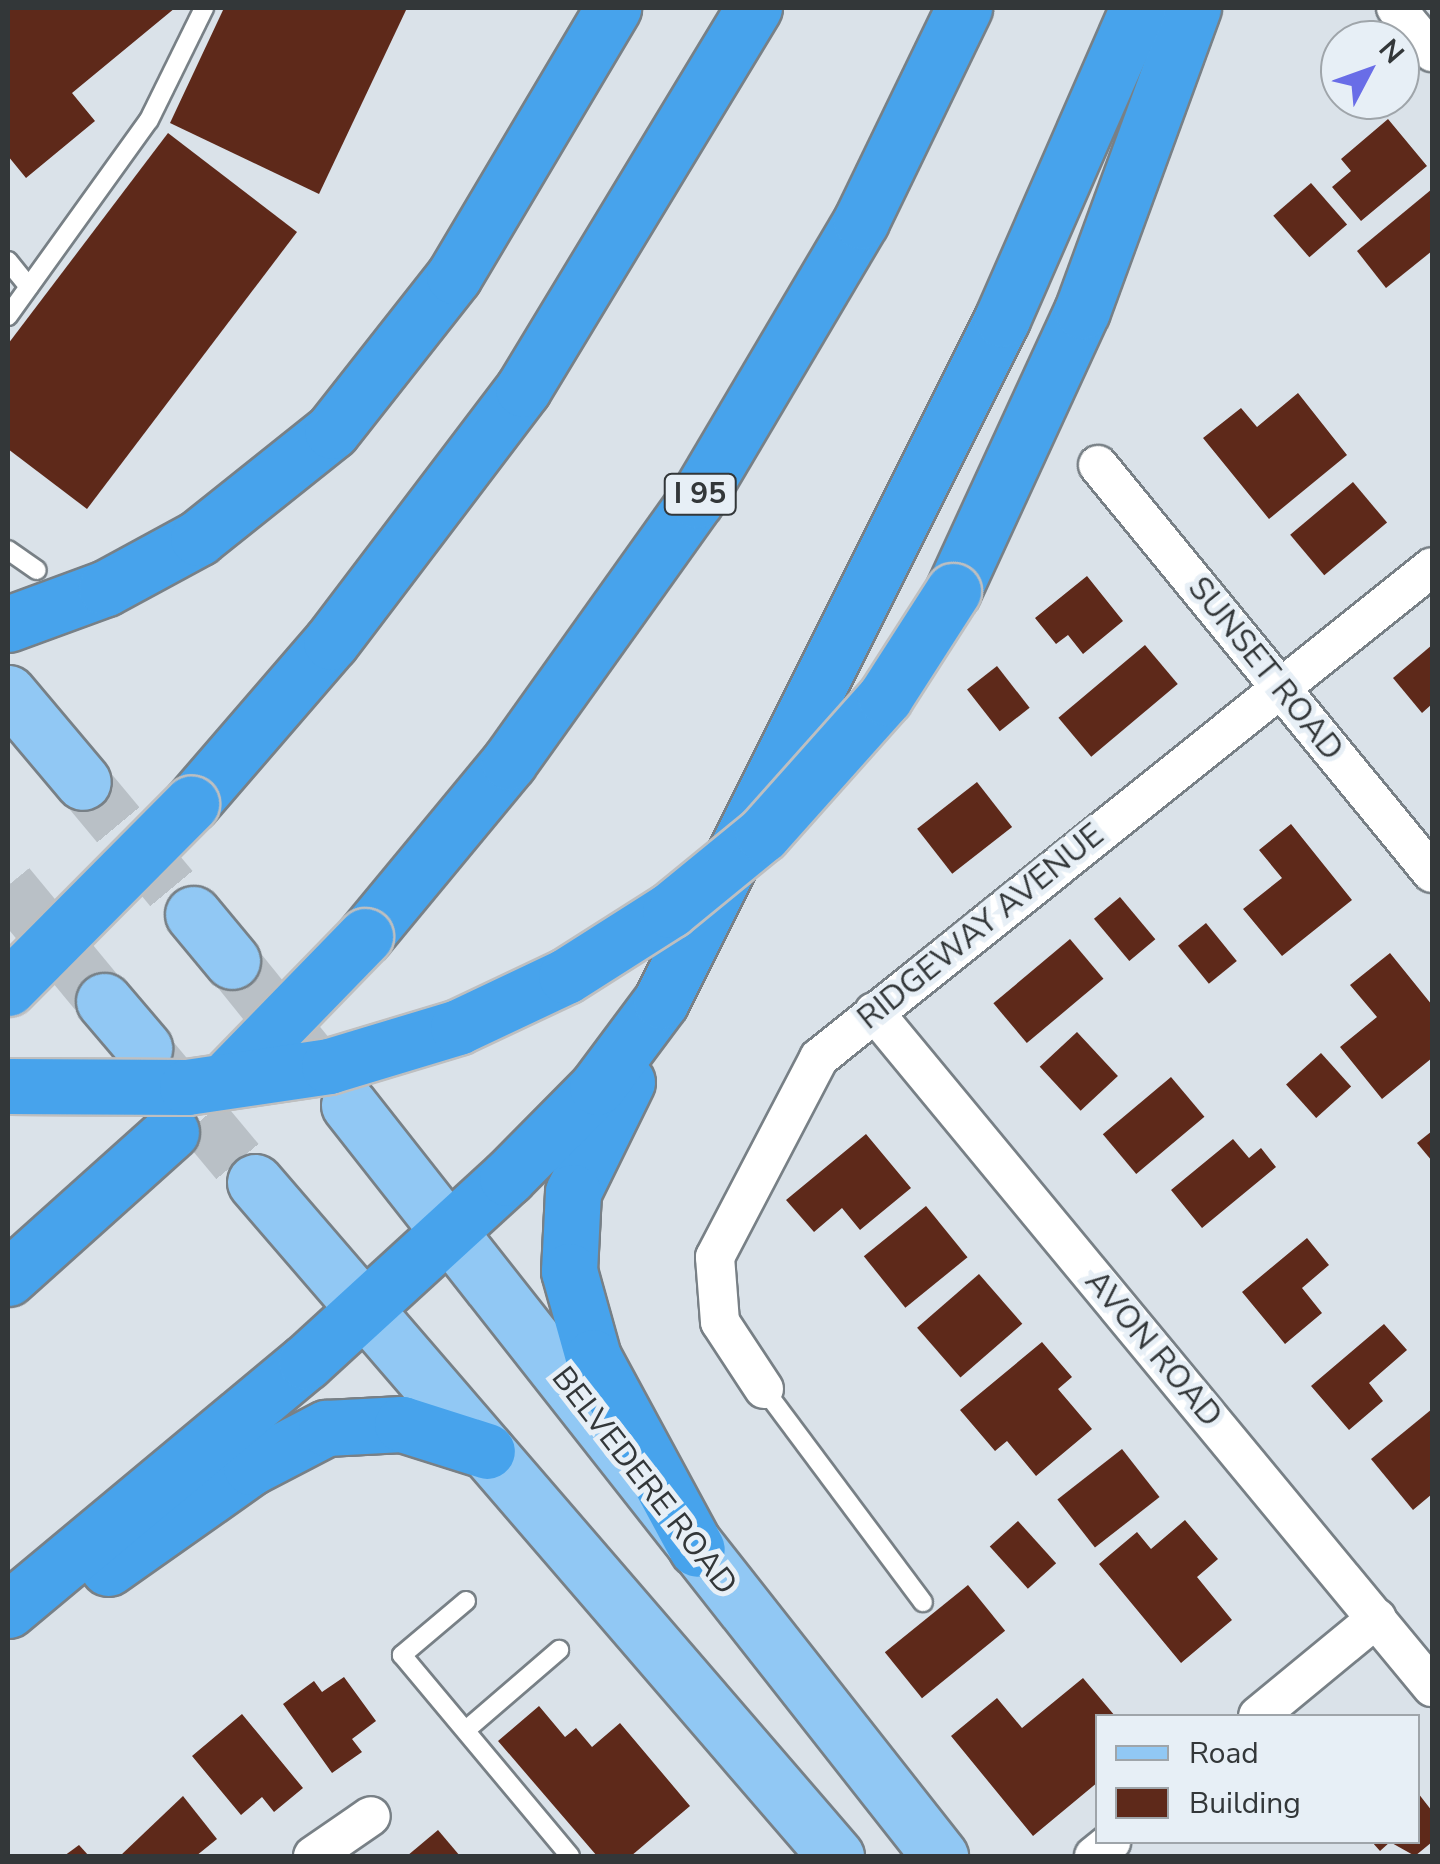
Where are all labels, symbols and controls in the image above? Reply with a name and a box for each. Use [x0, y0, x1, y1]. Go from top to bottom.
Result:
north arrow [1320, 20, 1420, 120]
text: N [1370, 31, 1412, 72]
road number: I 95 [662, 469, 738, 519]
street label: SUNSET ROAD [1179, 570, 1351, 768]
street label: RIDGEWAY AVENUE [850, 816, 1112, 1038]
street label: AVON ROAD [1077, 1263, 1229, 1435]
street label: BELVEDERE ROAD [543, 1359, 745, 1603]
legend [1095, 1714, 1420, 1844]
text: Road [1189, 1733, 1259, 1774]
text: Building [1189, 1783, 1301, 1824]

